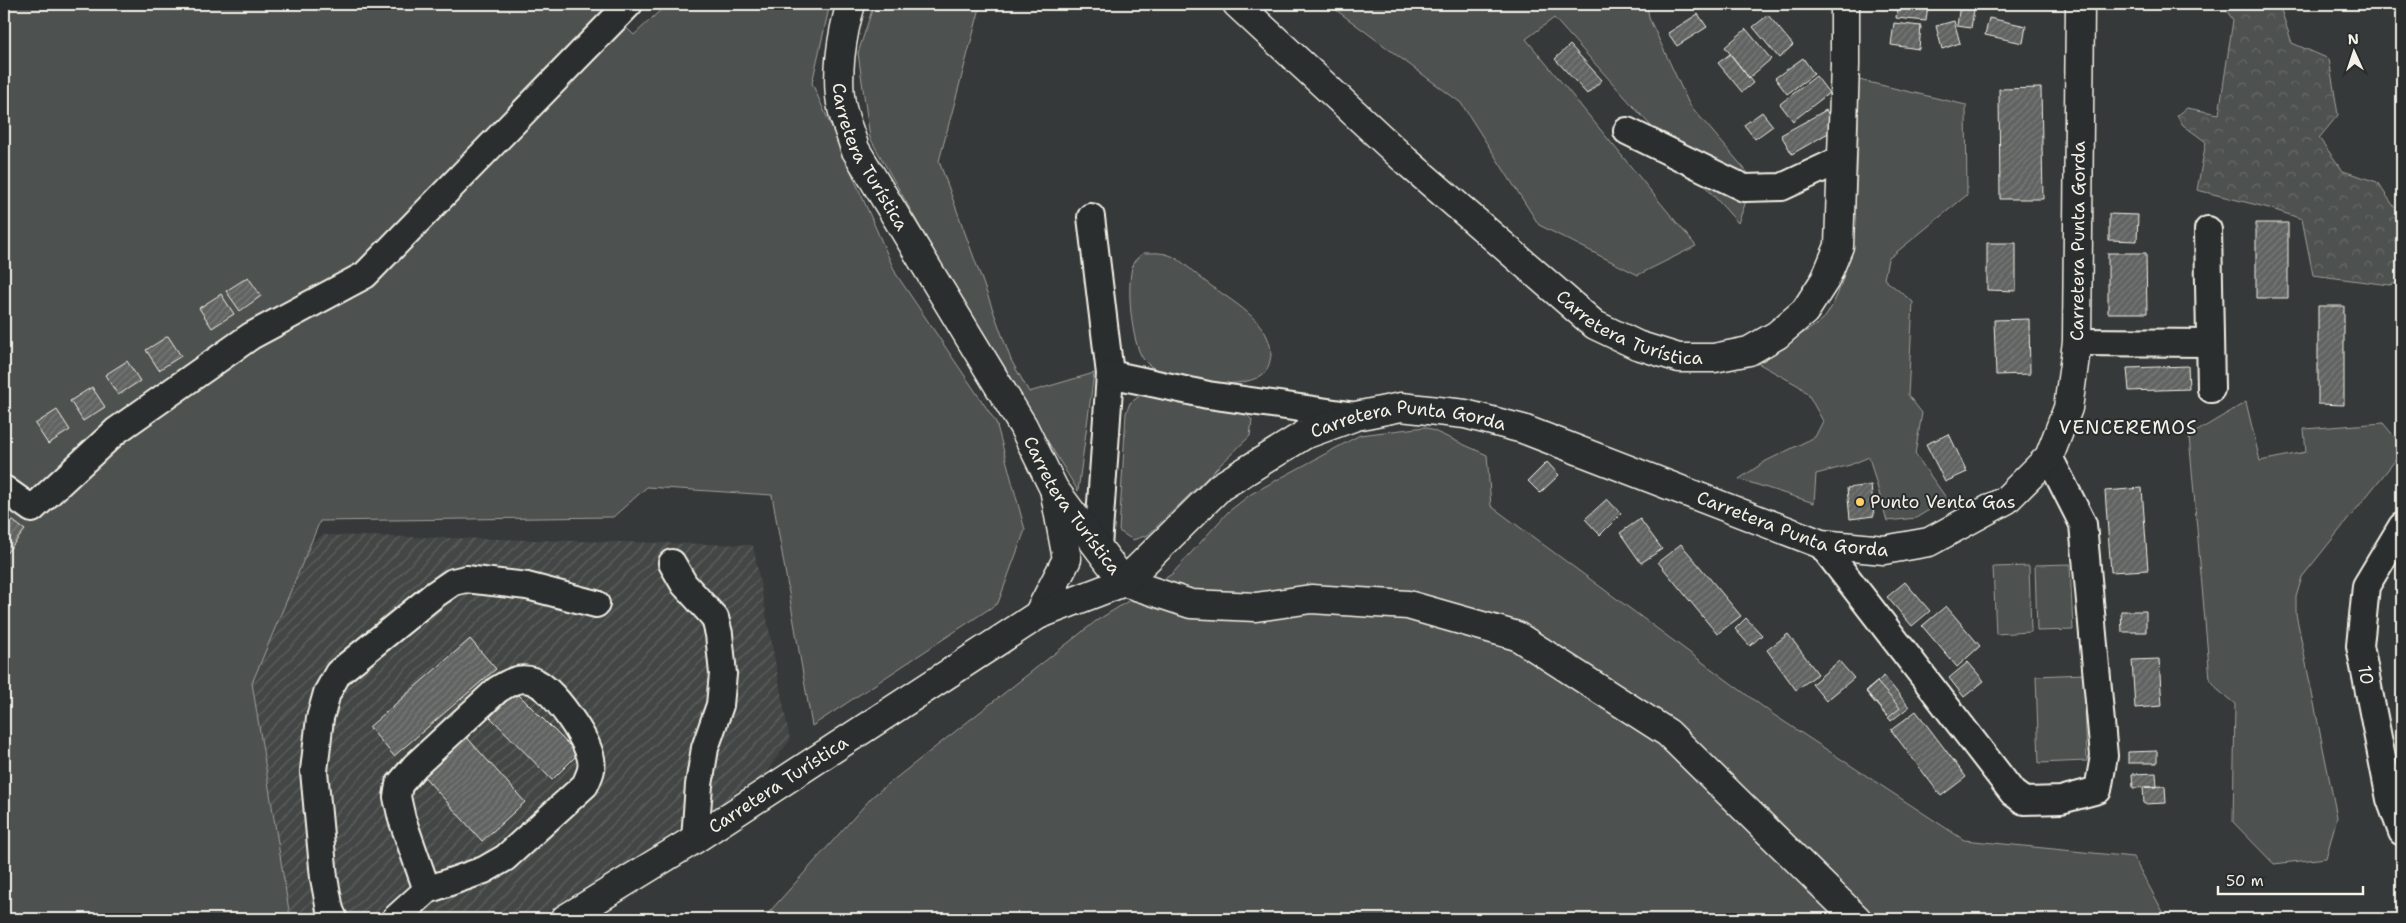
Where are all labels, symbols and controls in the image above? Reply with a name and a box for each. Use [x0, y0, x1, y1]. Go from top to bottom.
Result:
north arrow [2328, 28, 2378, 78]
text: N [2347, 30, 2359, 48]
street label: Carretera Turística [827, 82, 914, 235]
street label: Carretera Punta Gorda [2065, 141, 2091, 341]
street label: Carretera Turística [1551, 285, 1703, 370]
street label: Carretera Punta Gorda [1307, 395, 1509, 444]
district label: VENCEREMOS [2059, 415, 2197, 440]
street label: Carretera Turística [1018, 432, 1126, 580]
street label: Carretera Punta Gorda [1693, 485, 1890, 562]
place label: Punto Venta Gas [1870, 490, 2016, 514]
marker: Punto Venta Gas [1854, 496, 1866, 508]
street label: 10 [2352, 663, 2379, 687]
street label: Carretera Turística [704, 730, 853, 839]
scale bar [2218, 863, 2364, 895]
text: 50 m [2226, 871, 2264, 891]

